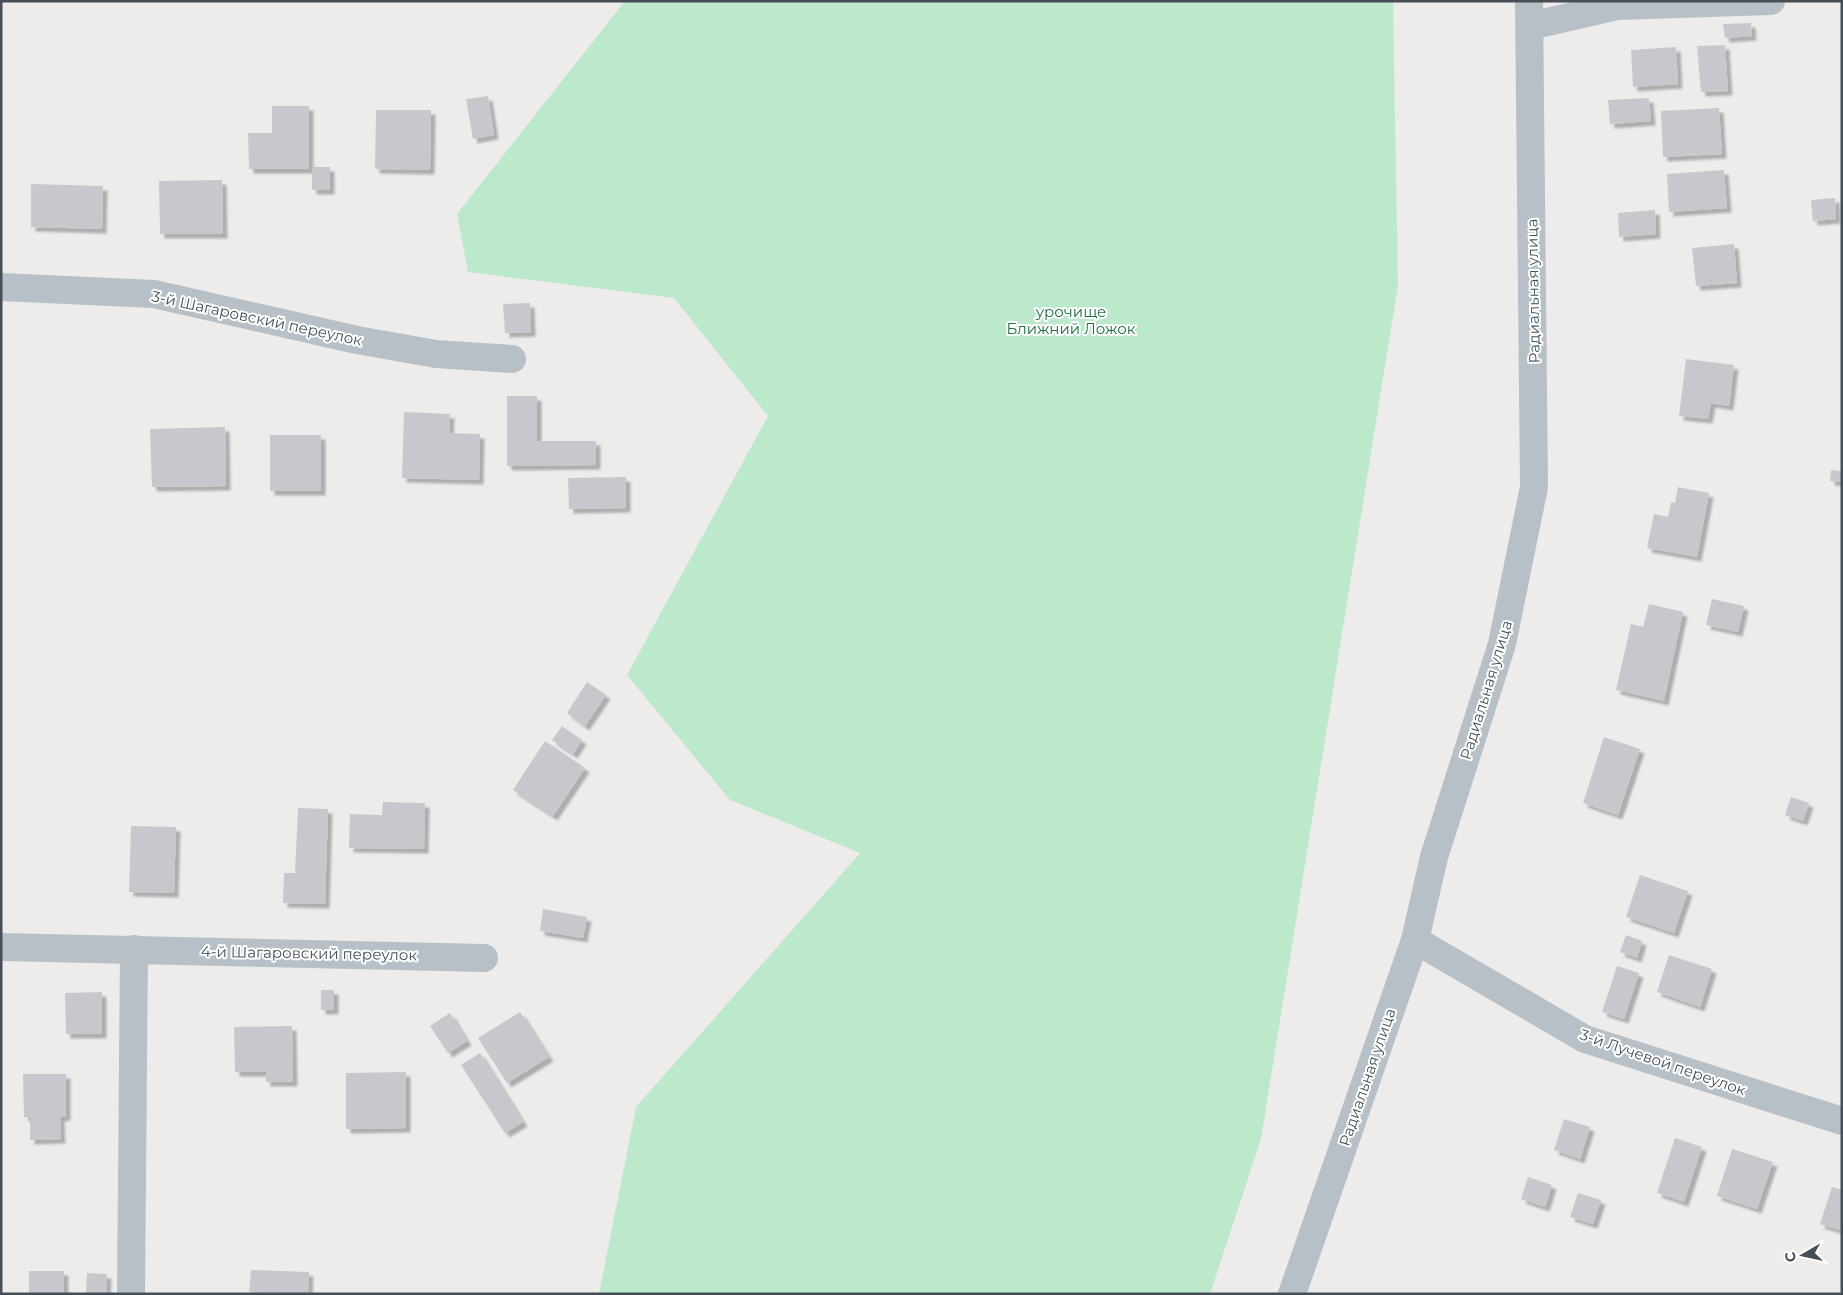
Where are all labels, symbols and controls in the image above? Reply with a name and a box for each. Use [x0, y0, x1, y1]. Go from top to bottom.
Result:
street label: Радиальная улица [1522, 219, 1544, 363]
street label: 3-й Шагаровский переулок [150, 286, 364, 350]
park label: урочище Ближний Ложок [1006, 302, 1136, 338]
street label: Радиальная улица [1456, 618, 1516, 762]
street label: 4-й Шагаровский переулок [201, 942, 418, 964]
street label: Радиальная улица [1334, 1006, 1400, 1148]
street label: 3-й Лучевой переулок [1577, 1025, 1749, 1099]
north arrow [1778, 1230, 1828, 1280]
text: С [1780, 1251, 1800, 1263]

